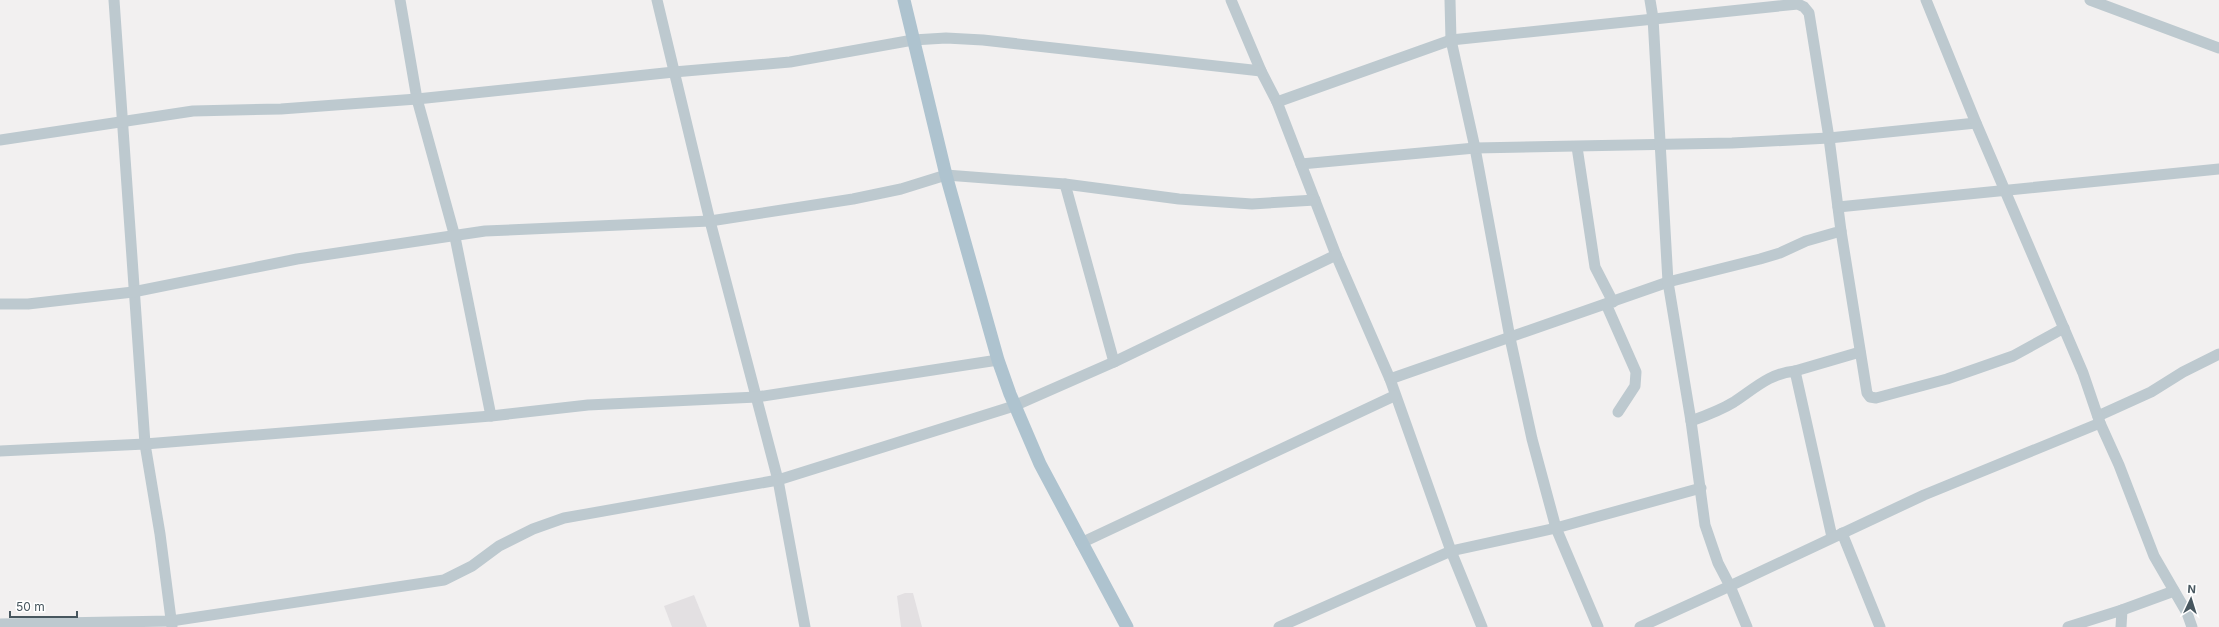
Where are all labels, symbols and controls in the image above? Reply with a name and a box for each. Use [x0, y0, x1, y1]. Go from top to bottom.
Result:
north arrow [2171, 579, 2211, 619]
text: N [2187, 582, 2196, 596]
scale bar [10, 593, 77, 619]
text: 50 m [16, 599, 45, 614]

